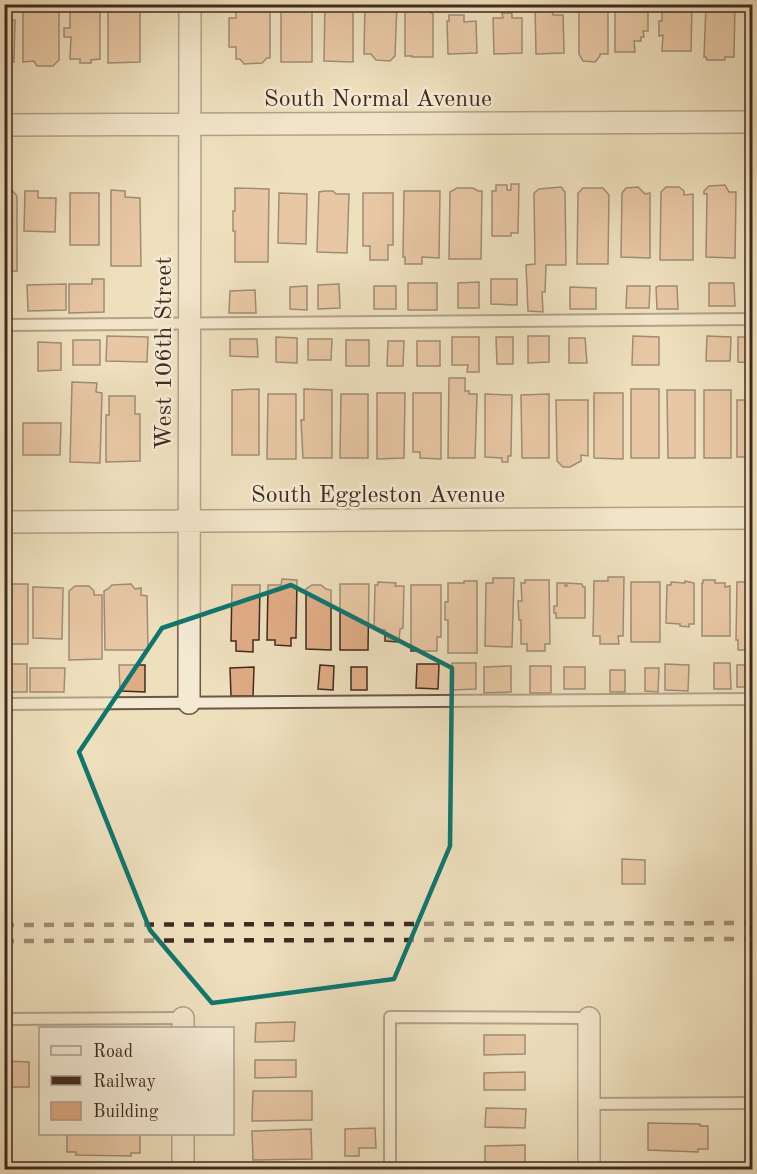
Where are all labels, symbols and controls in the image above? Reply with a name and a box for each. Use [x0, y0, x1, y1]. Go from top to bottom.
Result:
street label: South Normal Avenue [264, 88, 492, 112]
street label: West 106th Street [153, 256, 177, 450]
street label: South Eggleston Avenue [251, 484, 505, 508]
legend [39, 1027, 234, 1135]
text: Road [93, 1043, 133, 1061]
text: Railway [93, 1073, 156, 1091]
text: Building [93, 1103, 159, 1121]

